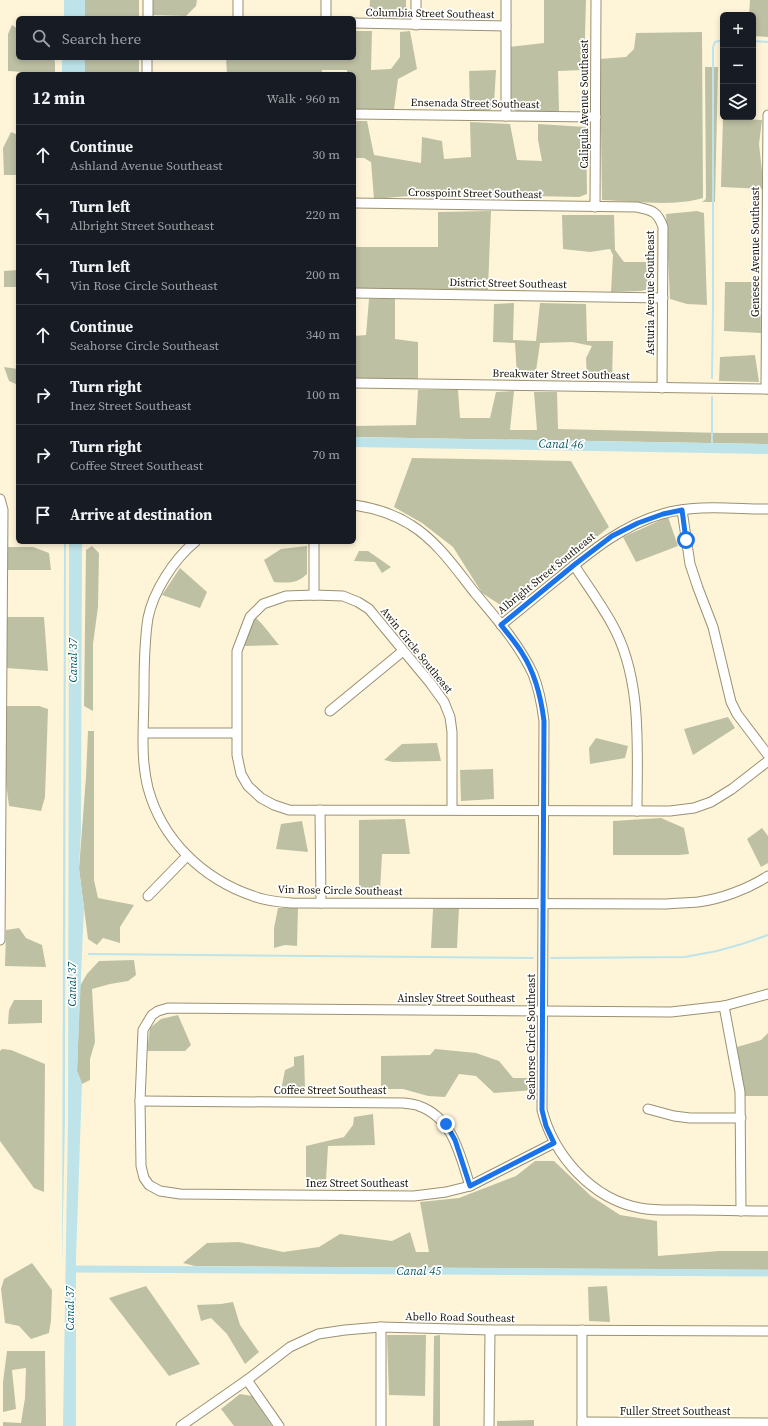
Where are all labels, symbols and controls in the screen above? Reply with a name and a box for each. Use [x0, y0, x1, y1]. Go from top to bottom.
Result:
street label: Columbia Street Southeast [365, 5, 495, 22]
map controls [720, 12, 756, 120]
button: + [720, 12, 756, 48]
search box [16, 16, 356, 60]
icon: search [30, 27, 52, 49]
text: Search here [62, 28, 141, 49]
street label: Caligula Avenue Southeast [577, 39, 592, 168]
button: − [720, 48, 756, 84]
button: layers [720, 84, 756, 120]
text: 12 min [32, 86, 85, 110]
text: Walk · 960 m [267, 90, 340, 107]
street label: Ensenada Street Southeast [410, 95, 540, 112]
text: Continue [70, 136, 133, 157]
icon: ahead [32, 144, 54, 166]
text: 30 m [312, 146, 340, 163]
text: Ashland Avenue Southeast [70, 157, 223, 174]
street label: Crosspoint Street Southeast [408, 185, 543, 202]
street label: Genesee Avenue Southeast [748, 186, 763, 317]
text: Turn left [70, 196, 130, 217]
icon: left [32, 204, 54, 226]
text: 220 m [306, 206, 340, 223]
text: Albright Street Southeast [70, 217, 214, 234]
street label: Asturia Avenue Southeast [643, 230, 658, 355]
text: Turn left [70, 256, 130, 277]
icon: left [32, 264, 54, 286]
text: 200 m [306, 266, 340, 283]
street label: District Street Southeast [449, 275, 567, 292]
text: Vin Rose Circle Southeast [70, 277, 217, 294]
text: Continue [70, 316, 133, 337]
icon: ahead [32, 324, 54, 346]
text: 340 m [306, 326, 340, 343]
text: Seahorse Circle Southeast [70, 337, 219, 354]
street label: Breakwater Street Southeast [492, 366, 630, 383]
text: Turn right [70, 376, 142, 397]
icon: right [32, 384, 54, 406]
text: 100 m [306, 386, 340, 403]
text: Inez Street Southeast [70, 397, 191, 414]
text: Turn right [70, 436, 142, 457]
water label: Canal 46 [538, 436, 584, 452]
icon: right [32, 444, 54, 466]
text: 70 m [312, 446, 340, 463]
text: Coffee Street Southeast [70, 457, 203, 474]
icon: arrive [32, 504, 54, 526]
text: Arrive at destination [70, 504, 212, 525]
street label: Albright Street Southeast [494, 529, 599, 618]
route start [677, 531, 695, 549]
street label: Awin Circle Southeast [377, 604, 456, 697]
water label: Canal 37 [65, 637, 81, 682]
street label: Vin Rose Circle Southeast [278, 882, 403, 899]
water label: Canal 37 [64, 961, 80, 1006]
street label: Seahorse Circle Southeast [524, 974, 539, 1100]
street label: Ainsley Street Southeast [397, 991, 515, 1006]
street label: Coffee Street Southeast [274, 1083, 387, 1098]
route end [437, 1115, 455, 1133]
street label: Inez Street Southeast [306, 1176, 409, 1191]
water label: Canal 45 [397, 1263, 442, 1279]
water label: Canal 37 [62, 1285, 78, 1330]
street label: Abello Road Southeast [405, 1309, 515, 1326]
street label: Fuller Street Southeast [620, 1404, 731, 1419]

